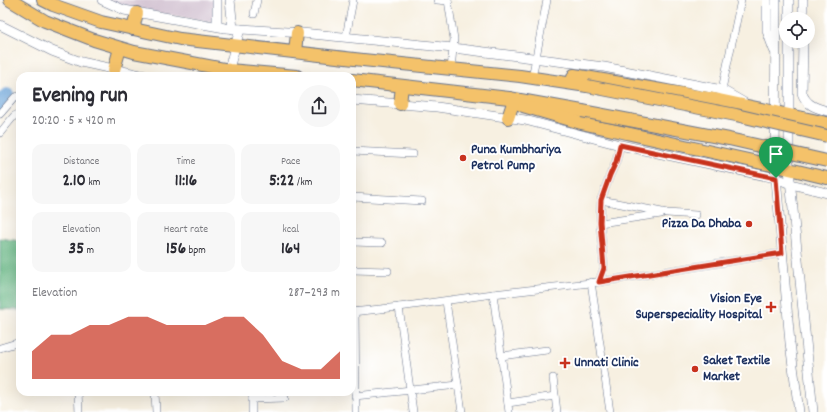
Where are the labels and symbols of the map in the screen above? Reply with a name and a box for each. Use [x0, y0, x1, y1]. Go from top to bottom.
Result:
pin [759, 137, 793, 178]
place label: Puna Kumbhariya Petrol Pump [471, 140, 562, 176]
marker: Puna Kumbhariya Petrol Pump [458, 153, 468, 163]
place label: Pizza Da Dhaba [662, 214, 742, 234]
marker: Pizza Da Dhaba [744, 219, 754, 229]
place label: Vision Eye Superspeciality Hospital [635, 289, 763, 325]
marker: Vision Eye Superspeciality Hospital [765, 301, 777, 313]
place label: Saket Textile Market [703, 351, 770, 387]
place label: Unnati Clinic [574, 353, 639, 373]
marker: Unnati Clinic [559, 357, 571, 369]
marker: Saket Textile Market [690, 364, 700, 374]

